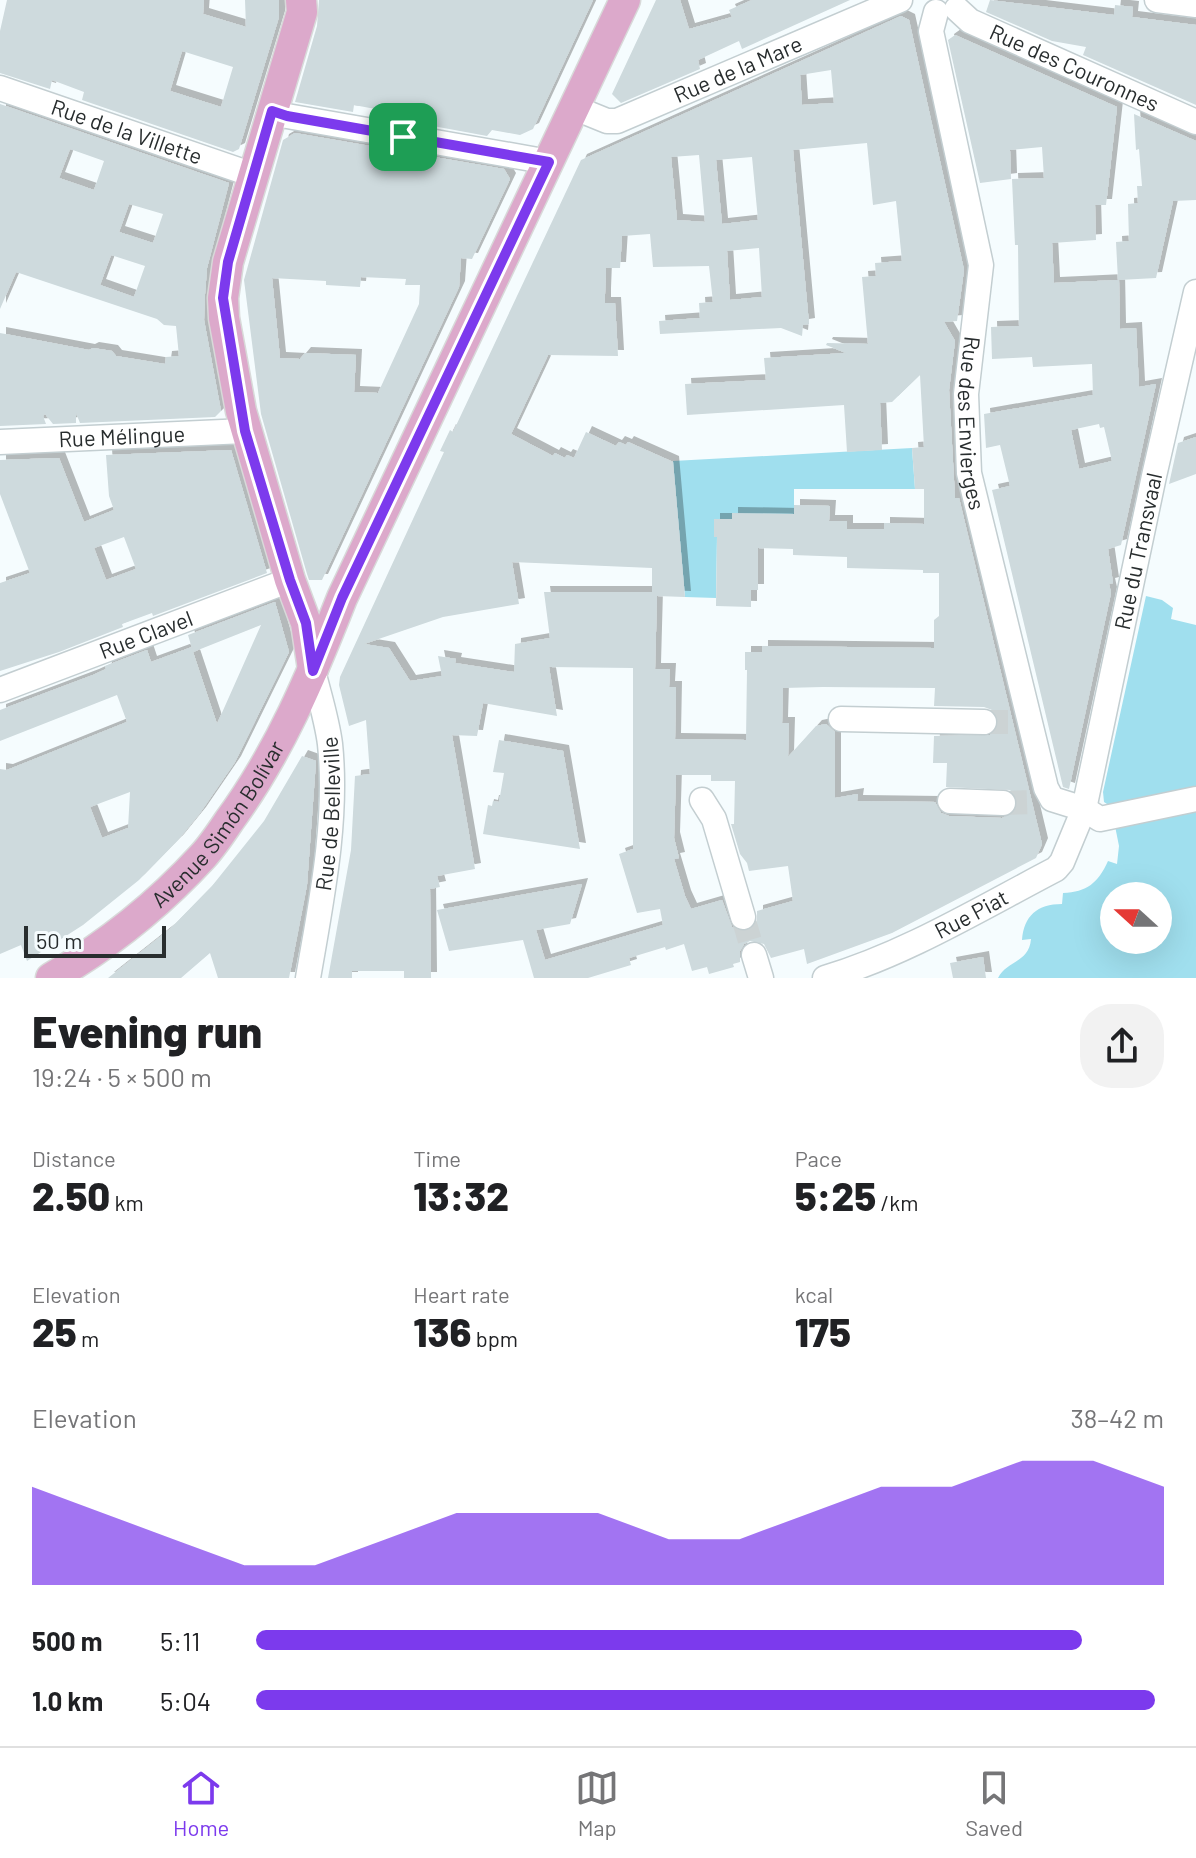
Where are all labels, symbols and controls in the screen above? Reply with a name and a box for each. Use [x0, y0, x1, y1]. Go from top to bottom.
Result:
street label: Rue des Couronnes [986, 18, 1163, 116]
street label: Rue de la Mare [669, 30, 806, 107]
street label: Rue de la Villette [48, 93, 206, 169]
pin [369, 103, 437, 171]
icon: arrive [381, 115, 425, 159]
street label: Rue des Envierges [954, 335, 991, 512]
street label: Rue Mélingue [58, 420, 186, 451]
street label: Rue du Transvaal [1108, 470, 1166, 632]
street label: Rue Clavel [95, 604, 196, 663]
street label: Rue de Belleville [309, 735, 344, 892]
street label: Avenue Simón Bolívar [145, 736, 289, 912]
north arrow [1100, 882, 1172, 954]
map controls [1100, 882, 1172, 954]
street label: Rue Piat [930, 883, 1012, 943]
scale bar [24, 922, 166, 958]
text: 50 m [36, 927, 82, 953]
text: Evening run [32, 1004, 262, 1057]
button: share [1080, 1004, 1164, 1088]
text: 19:24 · 5 × 500 m [32, 1061, 212, 1092]
text: Distance [32, 1145, 116, 1171]
text: Time [413, 1145, 461, 1171]
text: Pace [795, 1145, 842, 1171]
text: 2.50 [32, 1171, 110, 1219]
text: 13:32 [413, 1171, 509, 1219]
text: 5:25 [795, 1171, 876, 1219]
text: km [110, 1189, 144, 1215]
text: /km [876, 1189, 918, 1215]
text: Elevation [32, 1281, 121, 1307]
text: Heart rate [413, 1281, 510, 1307]
text: kcal [795, 1281, 833, 1307]
text: 25 [32, 1307, 77, 1355]
text: 136 [413, 1307, 471, 1355]
text: 175 [795, 1307, 851, 1355]
text: m [77, 1325, 99, 1351]
text: bpm [471, 1325, 518, 1351]
text: Elevation [32, 1402, 137, 1433]
text: 38–42 m [1070, 1402, 1164, 1433]
text: 500 m [32, 1625, 103, 1656]
text: 5:11 [160, 1625, 200, 1656]
text: 1.0 km [32, 1685, 103, 1716]
text: 5:04 [160, 1685, 211, 1716]
tab: Home [173, 1766, 229, 1840]
tab: Map [575, 1766, 619, 1840]
tab: Saved [965, 1766, 1023, 1840]

